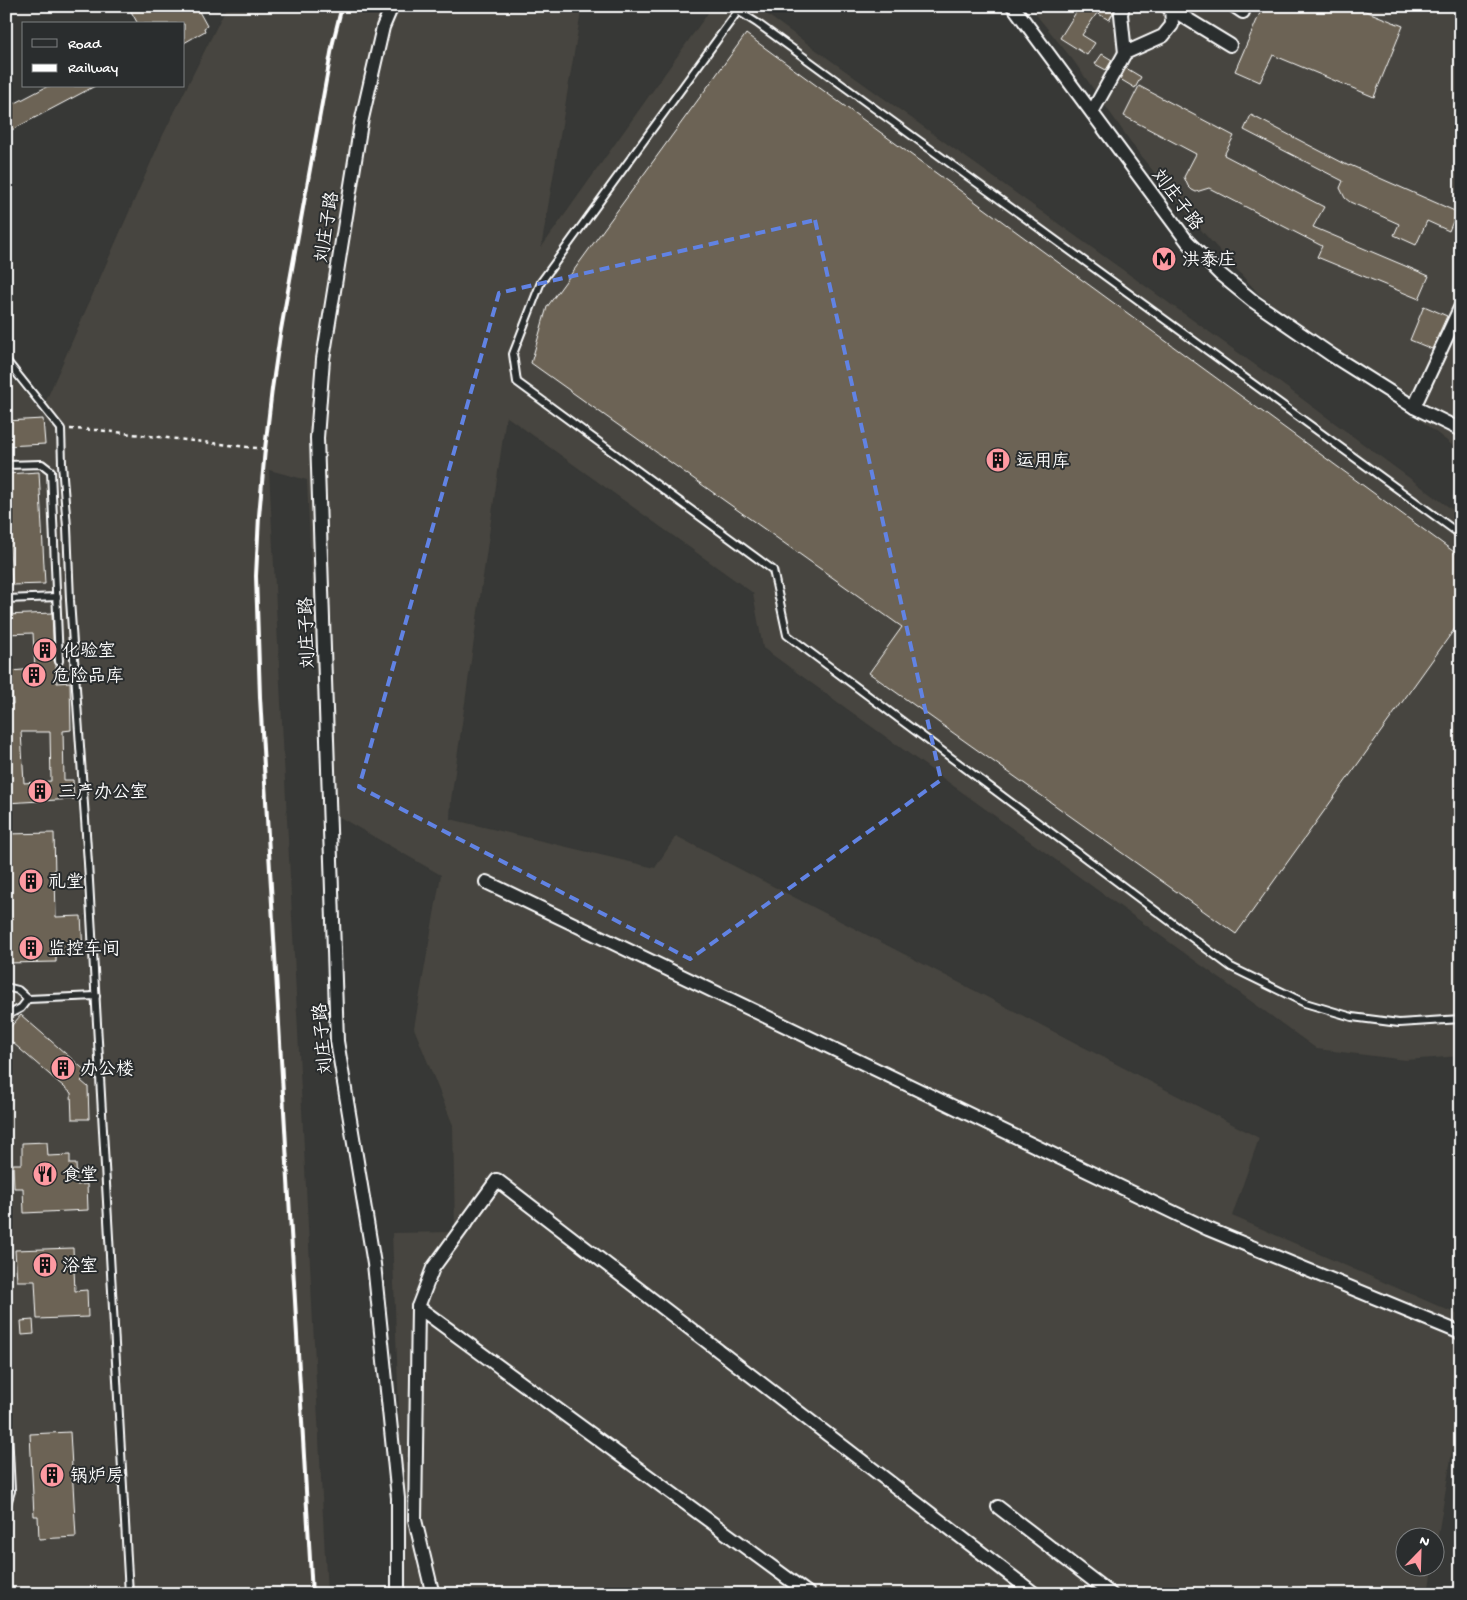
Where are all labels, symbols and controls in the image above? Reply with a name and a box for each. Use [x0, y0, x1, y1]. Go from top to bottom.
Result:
legend [22, 22, 185, 88]
text: Road [68, 36, 102, 54]
text: Railway [68, 60, 119, 78]
street label: 刘庄子路 [1146, 165, 1207, 236]
street label: 刘庄子路 [311, 190, 344, 265]
metro station icon: 洪泰庄 [1151, 246, 1177, 272]
place label: 洪泰庄 [1182, 250, 1236, 272]
building icon: 运用库 [985, 447, 1011, 473]
place label: 运用库 [1016, 451, 1070, 473]
street label: 刘庄子路 [296, 597, 320, 669]
building icon: 化验室 [32, 637, 58, 663]
place label: 化验室 [62, 641, 116, 663]
building icon: 危险品库 [21, 662, 47, 688]
place label: 危险品库 [52, 665, 124, 688]
building icon: 三产办公室 [27, 778, 53, 804]
place label: 三产办公室 [58, 782, 148, 804]
building icon: 礼堂 [18, 868, 44, 894]
place label: 礼堂 [48, 872, 84, 894]
building icon: 监控车间 [18, 935, 44, 961]
place label: 监控车间 [48, 939, 120, 961]
street label: 刘庄子路 [310, 1002, 338, 1076]
building icon: 办公楼 [50, 1055, 76, 1081]
place label: 办公楼 [80, 1059, 134, 1081]
restaurant icon: 食堂 [32, 1161, 58, 1187]
place label: 食堂 [62, 1165, 98, 1187]
building icon: 浴室 [32, 1252, 58, 1278]
place label: 浴室 [62, 1256, 98, 1278]
building icon: 锅炉房 [39, 1462, 65, 1488]
place label: 锅炉房 [70, 1466, 124, 1488]
north arrow [1394, 1528, 1444, 1578]
text: N [1417, 1533, 1432, 1552]

